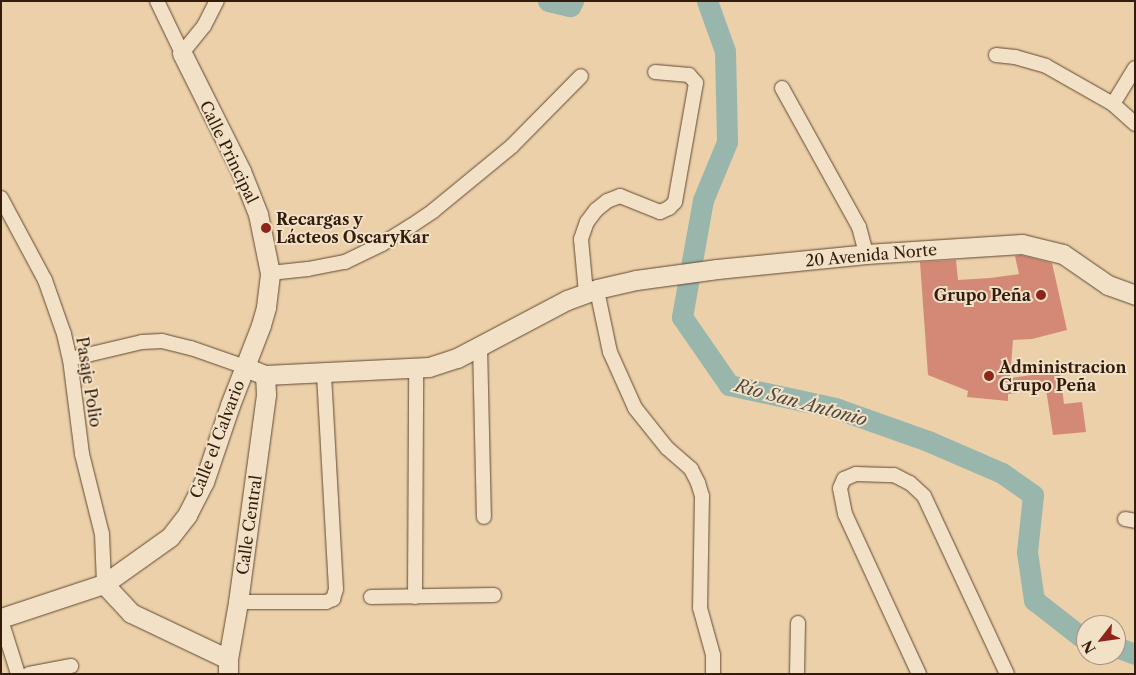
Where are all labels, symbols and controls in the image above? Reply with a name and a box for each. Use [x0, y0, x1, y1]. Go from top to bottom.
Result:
street label: Calle Principal [196, 97, 262, 207]
place label: Recargas y Lácteos OscaryKar [276, 209, 429, 247]
marker: Recargas y Lácteos OscaryKar [260, 222, 272, 234]
street label: 20 Avenida Norte [804, 240, 938, 270]
place label: Grupo Peña [934, 285, 1031, 305]
marker: Grupo Peña [1035, 289, 1047, 301]
street label: Pasaje Polio [72, 335, 106, 429]
place label: Administracion Grupo Peña [999, 357, 1126, 395]
marker: Administracion Grupo Peña [983, 370, 995, 382]
water label: Río San Antonio [733, 375, 869, 431]
street label: Calle el Calvario [186, 377, 248, 501]
street label: Calle Central [233, 474, 265, 576]
north arrow [1076, 615, 1126, 665]
text: N [1078, 637, 1100, 657]

